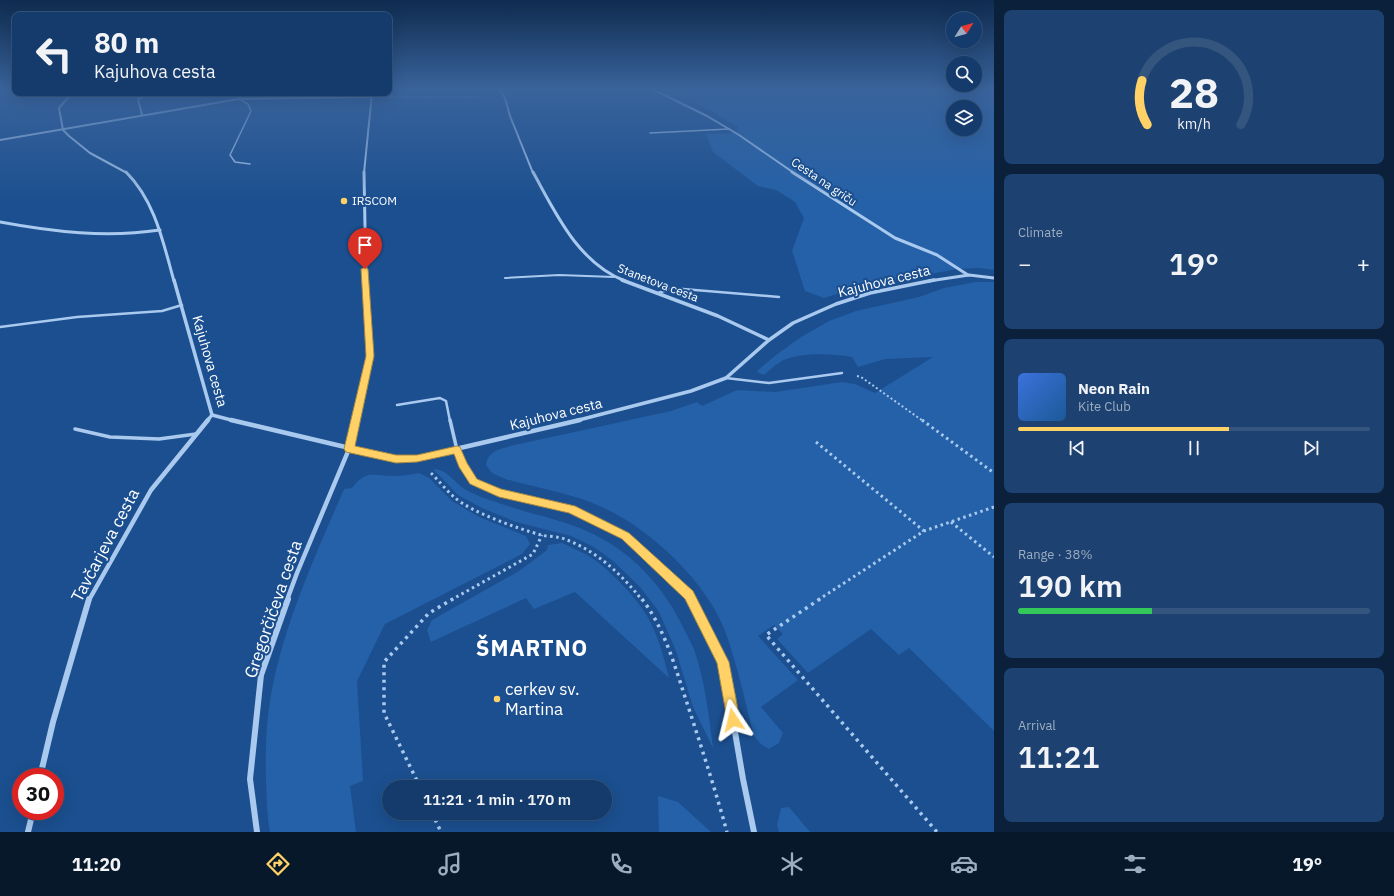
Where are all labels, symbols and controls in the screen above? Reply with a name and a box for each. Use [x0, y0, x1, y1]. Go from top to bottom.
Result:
north arrow [946, 12, 982, 48]
map controls [946, 12, 982, 136]
text: 80 m [94, 24, 159, 61]
icon: left [28, 28, 80, 80]
button: search [946, 56, 982, 92]
text: Kajuhova cesta [94, 60, 216, 83]
text: 28 [1169, 65, 1219, 119]
button: layers [946, 100, 982, 136]
text: km/h [1177, 114, 1211, 133]
street label: Cesta na griču [789, 154, 860, 209]
place label: IRSCOM [352, 193, 397, 208]
marker: IRSCOM [339, 196, 349, 206]
text: Climate [1018, 224, 1063, 241]
pin [348, 228, 382, 269]
icon: arrive [354, 234, 376, 256]
text: 19° [1169, 244, 1219, 283]
text: − [1018, 249, 1031, 278]
text: + [1357, 249, 1370, 278]
street label: Stanetova cesta [615, 260, 701, 305]
street label: Kajuhova cesta [836, 261, 933, 301]
street label: Kajuhova cesta [188, 313, 232, 409]
text: Neon Rain [1078, 379, 1150, 398]
street label: Kajuhova cesta [508, 394, 605, 434]
text: Kite Club [1078, 398, 1131, 415]
icon: previous [1066, 437, 1088, 459]
icon: pause [1183, 437, 1205, 459]
icon: next [1300, 437, 1322, 459]
street label: Tavčarjeva cesta [66, 485, 144, 605]
street label: Gregorčičeva cesta [239, 537, 307, 681]
text: Range · 38% [1018, 546, 1092, 563]
text: 190 km [1018, 566, 1123, 605]
district label: ŠMARTNO [476, 633, 588, 662]
place label: cerkev sv. Martina [505, 678, 580, 720]
marker: cerkev sv. Martina [492, 694, 502, 704]
position arrow [712, 699, 754, 741]
text: Arrival [1018, 717, 1056, 734]
text: 11:21 [1018, 737, 1100, 776]
speed limit sign: 30 [12, 768, 64, 820]
text: 11:21 · 1 min · 170 m [423, 790, 571, 809]
icon: directions [264, 850, 292, 878]
icon: music [436, 850, 464, 878]
icon: phone [607, 850, 635, 878]
icon: climate [778, 850, 806, 878]
icon: car [950, 850, 978, 878]
icon: filters [1121, 850, 1149, 878]
text: 11:20 [72, 853, 121, 876]
text: 19° [1292, 853, 1322, 876]

